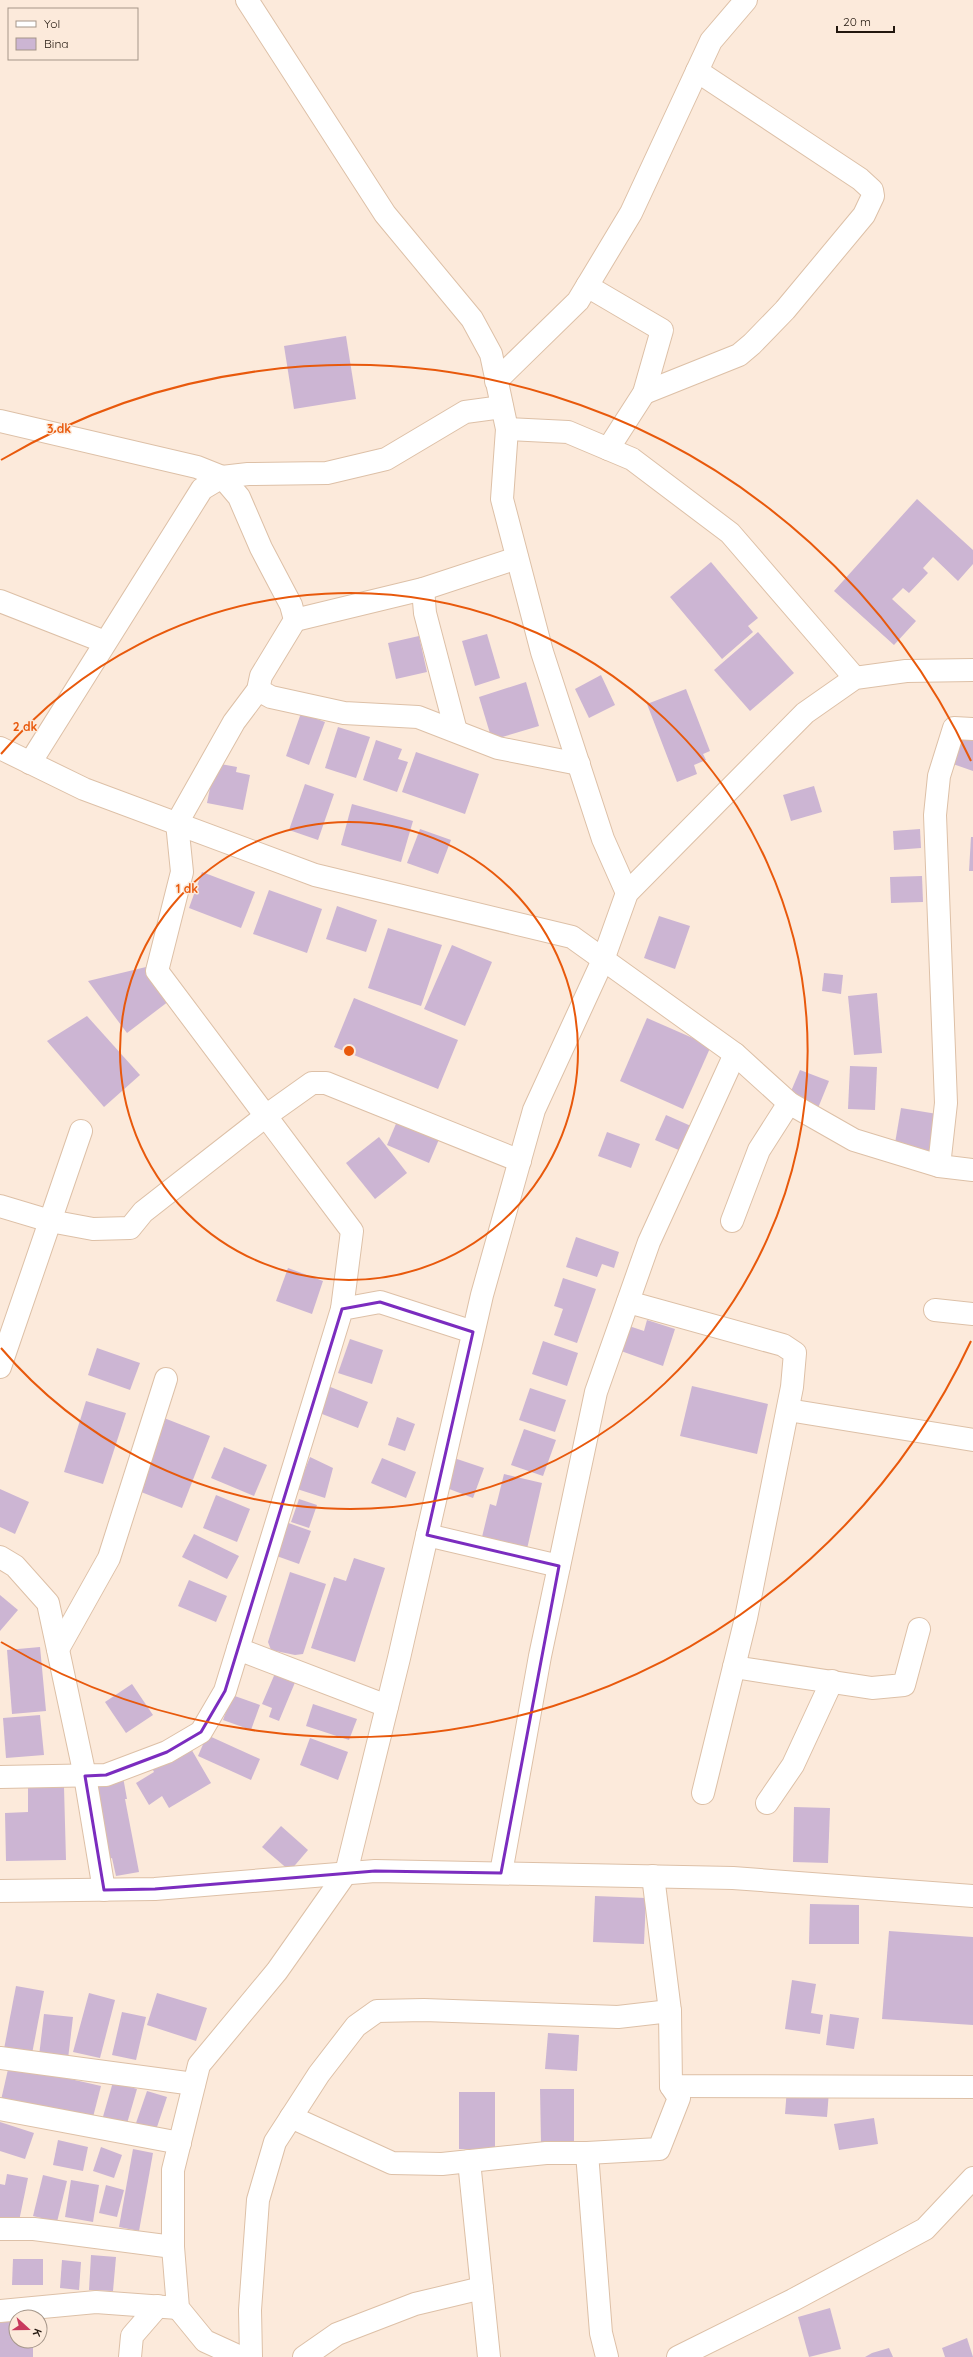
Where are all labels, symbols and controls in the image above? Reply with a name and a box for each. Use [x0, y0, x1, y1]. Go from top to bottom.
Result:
legend [8, 8, 138, 60]
scale bar [837, 8, 894, 34]
text: 20 m [843, 14, 871, 29]
text: Yol [44, 16, 60, 31]
text: Bina [44, 36, 69, 51]
text: 3 dk [47, 421, 71, 436]
text: 2 dk [13, 719, 37, 734]
text: 1 dk [176, 881, 198, 896]
centre of rings [342, 1044, 356, 1058]
north arrow [8, 2309, 48, 2349]
text: K [30, 2327, 45, 2338]

